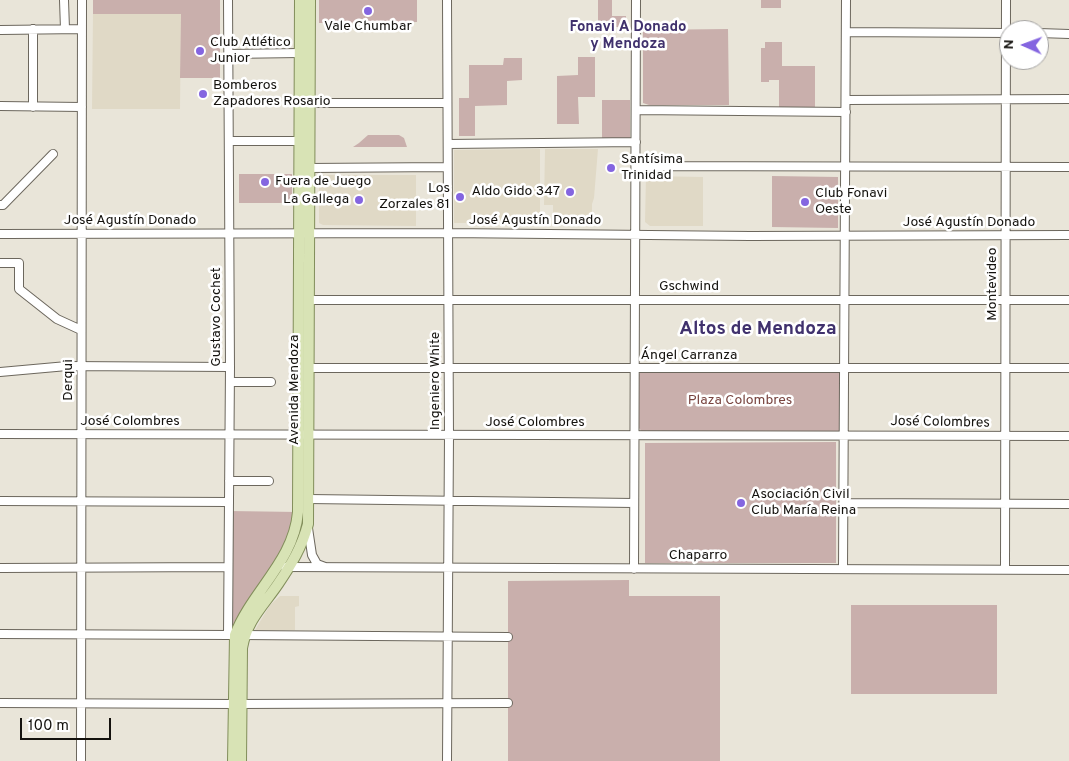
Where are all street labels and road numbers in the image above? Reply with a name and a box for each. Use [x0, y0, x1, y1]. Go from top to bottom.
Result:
street label: José Agustín Donado [64, 213, 196, 229]
street label: José Agustín Donado [469, 213, 601, 229]
street label: José Agustín Donado [903, 215, 1035, 231]
street label: Montevideo [985, 247, 1001, 321]
street label: Gustavo Cochet [209, 267, 225, 367]
street label: Gschwind [659, 279, 719, 295]
street label: Ingeniero White [428, 332, 444, 430]
street label: Avenida Mendoza [287, 335, 303, 445]
street label: Ángel Carranza [641, 348, 737, 364]
street label: Derqui [61, 359, 77, 401]
street label: José Colombres [80, 414, 180, 430]
street label: José Colombres [890, 414, 990, 432]
street label: José Colombres [485, 415, 585, 431]
street label: Chaparro [669, 548, 727, 564]

